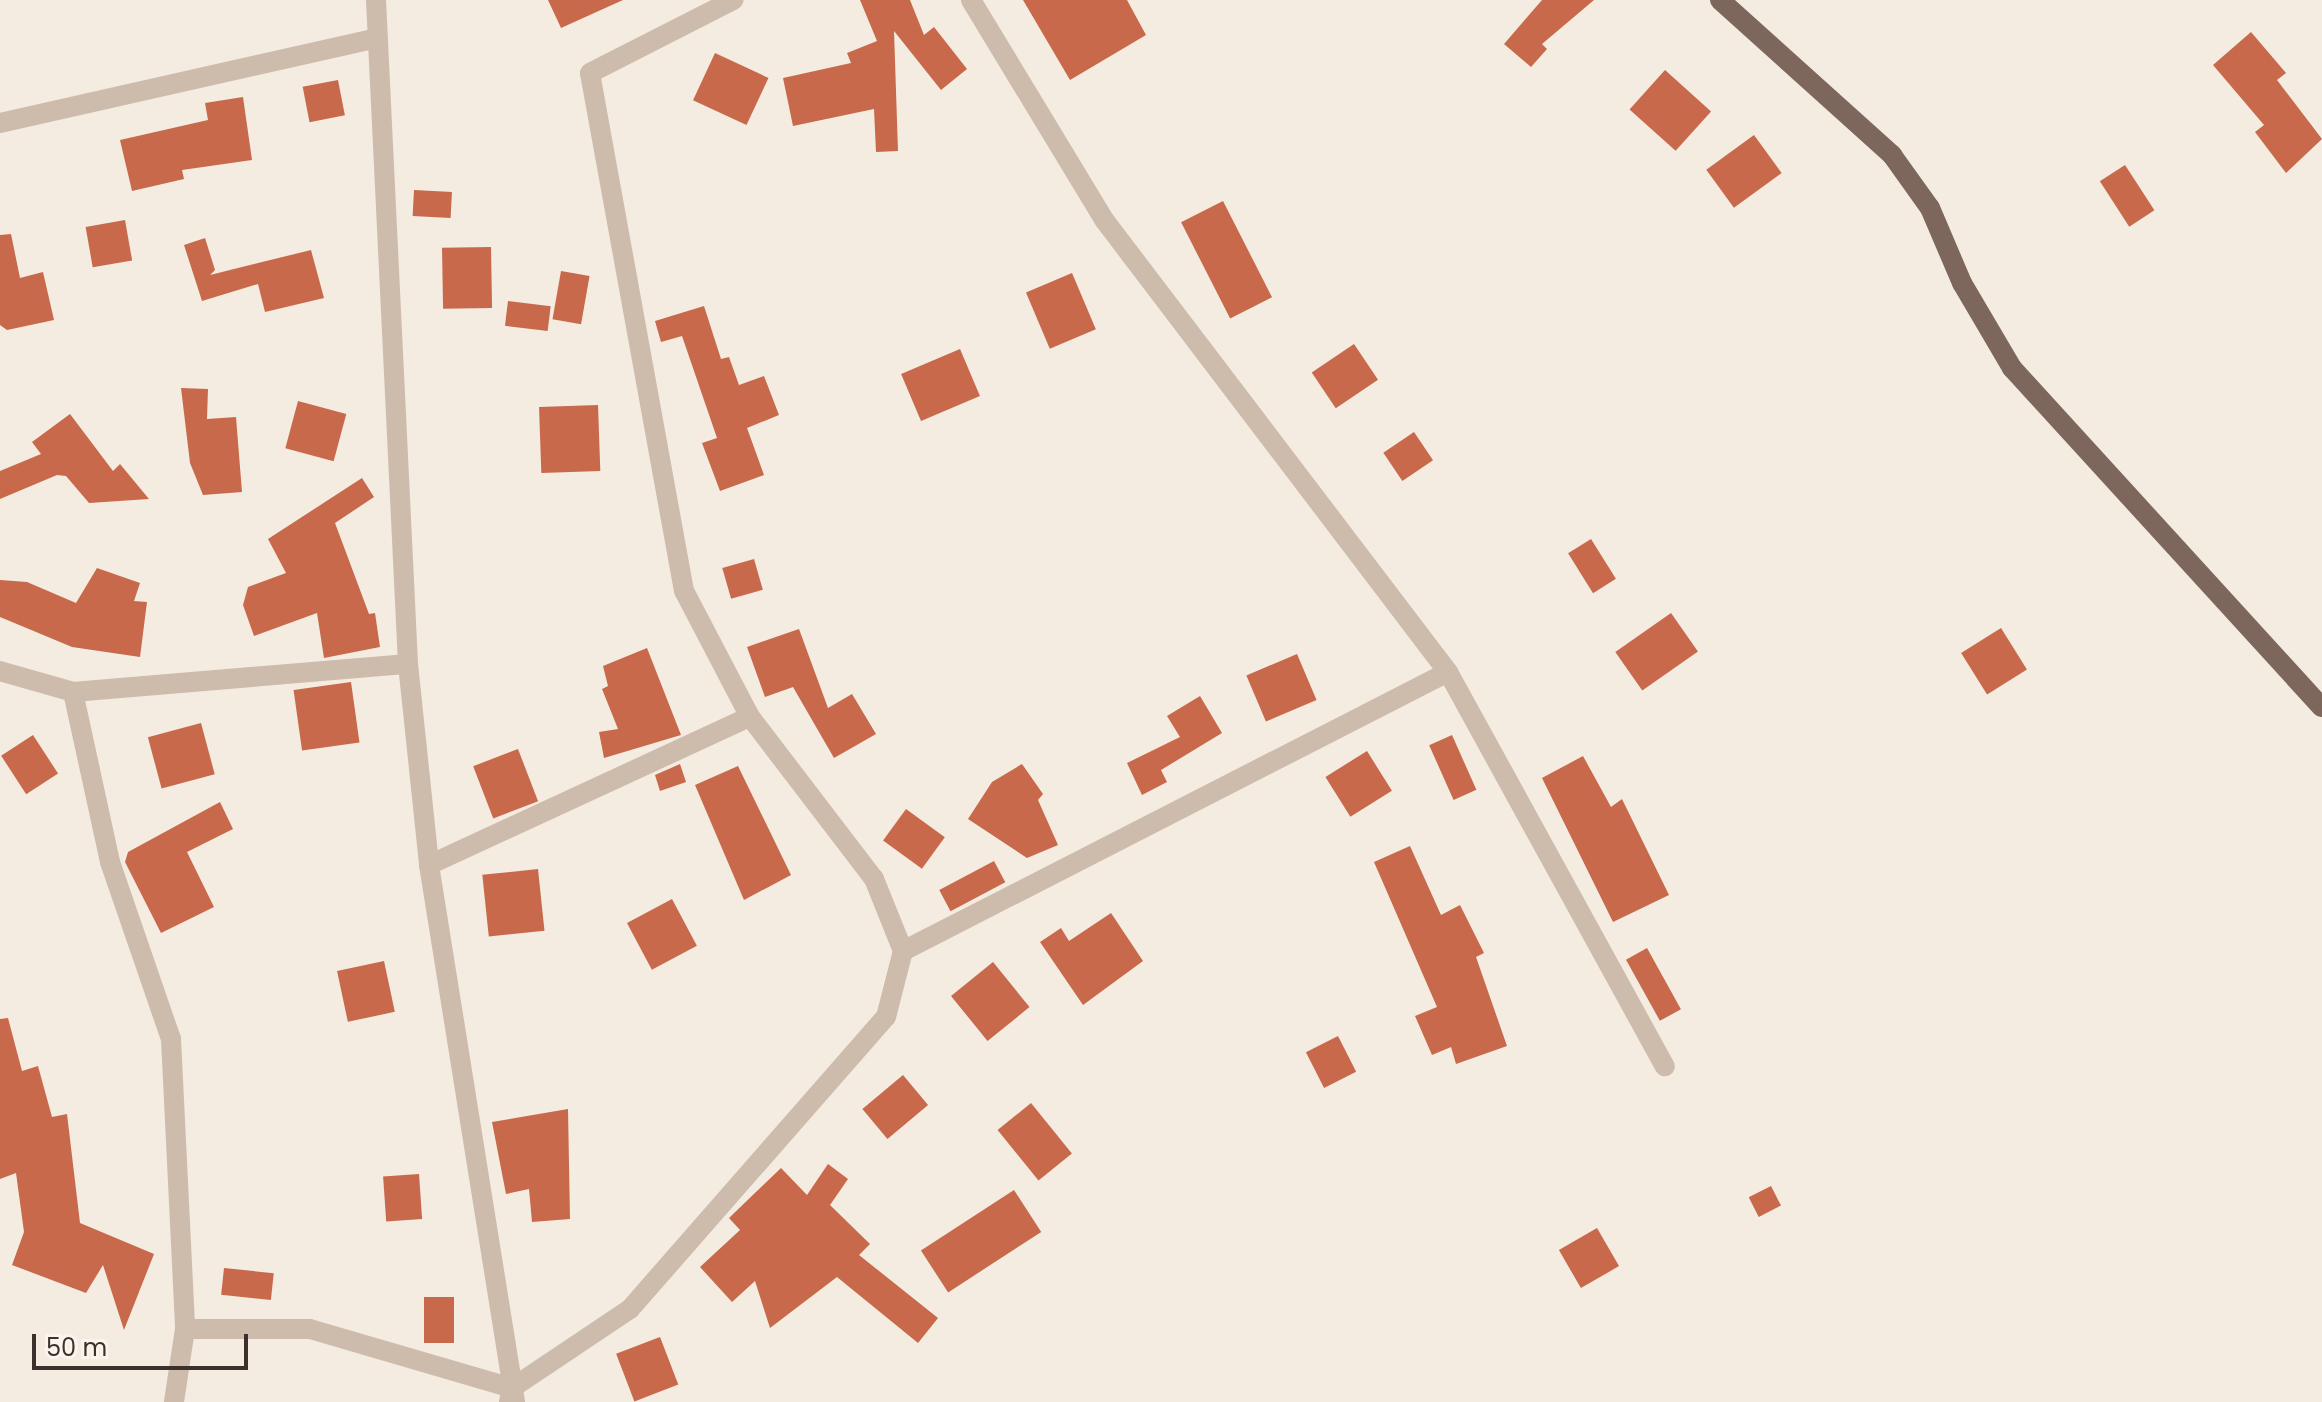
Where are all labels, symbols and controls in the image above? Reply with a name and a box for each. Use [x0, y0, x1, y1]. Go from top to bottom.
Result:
scale bar [36, 1318, 252, 1368]
text: 50 m [46, 1331, 107, 1364]

